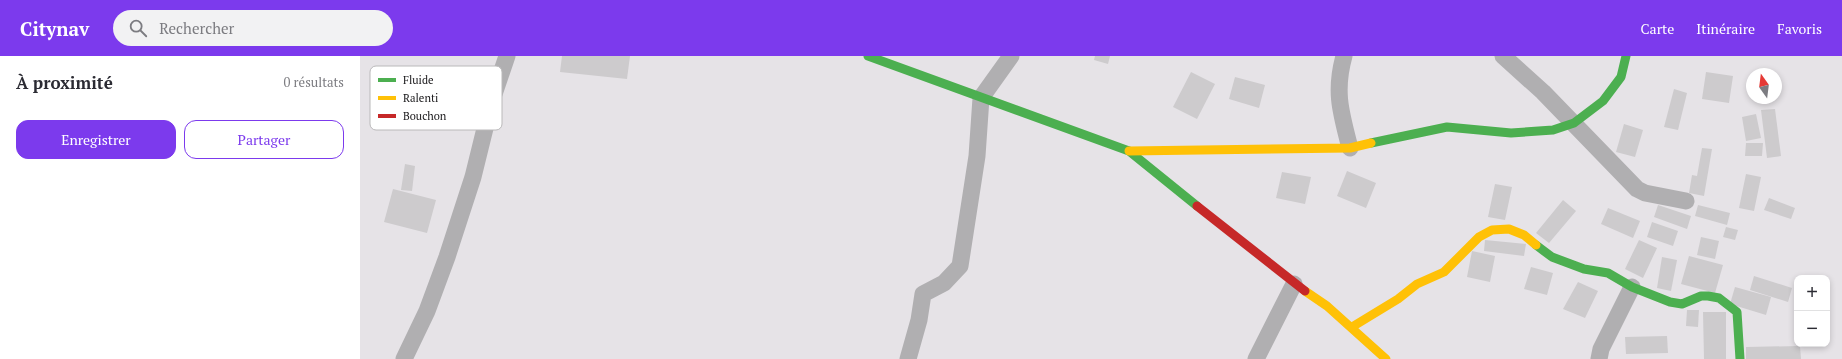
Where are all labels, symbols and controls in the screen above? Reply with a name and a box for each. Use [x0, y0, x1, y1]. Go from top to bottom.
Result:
search box [113, 10, 393, 46]
text: Citynav [20, 16, 89, 41]
icon: search [127, 17, 149, 39]
text: Rechercher [159, 18, 234, 38]
text: Carte [1641, 19, 1674, 38]
text: Itinéraire [1696, 19, 1755, 38]
text: Favoris [1777, 19, 1822, 38]
legend [370, 66, 502, 130]
north arrow [1746, 68, 1782, 104]
text: À proximité [16, 71, 113, 94]
text: 0 résultats [284, 73, 344, 91]
text: Fluide [403, 73, 434, 87]
text: Ralenti [403, 91, 438, 105]
text: Bouchon [403, 109, 447, 123]
button: Enregistrer [16, 120, 176, 159]
button: Partager [184, 120, 344, 159]
map controls [1794, 275, 1830, 347]
button: + [1794, 275, 1830, 311]
button: − [1794, 311, 1830, 347]

